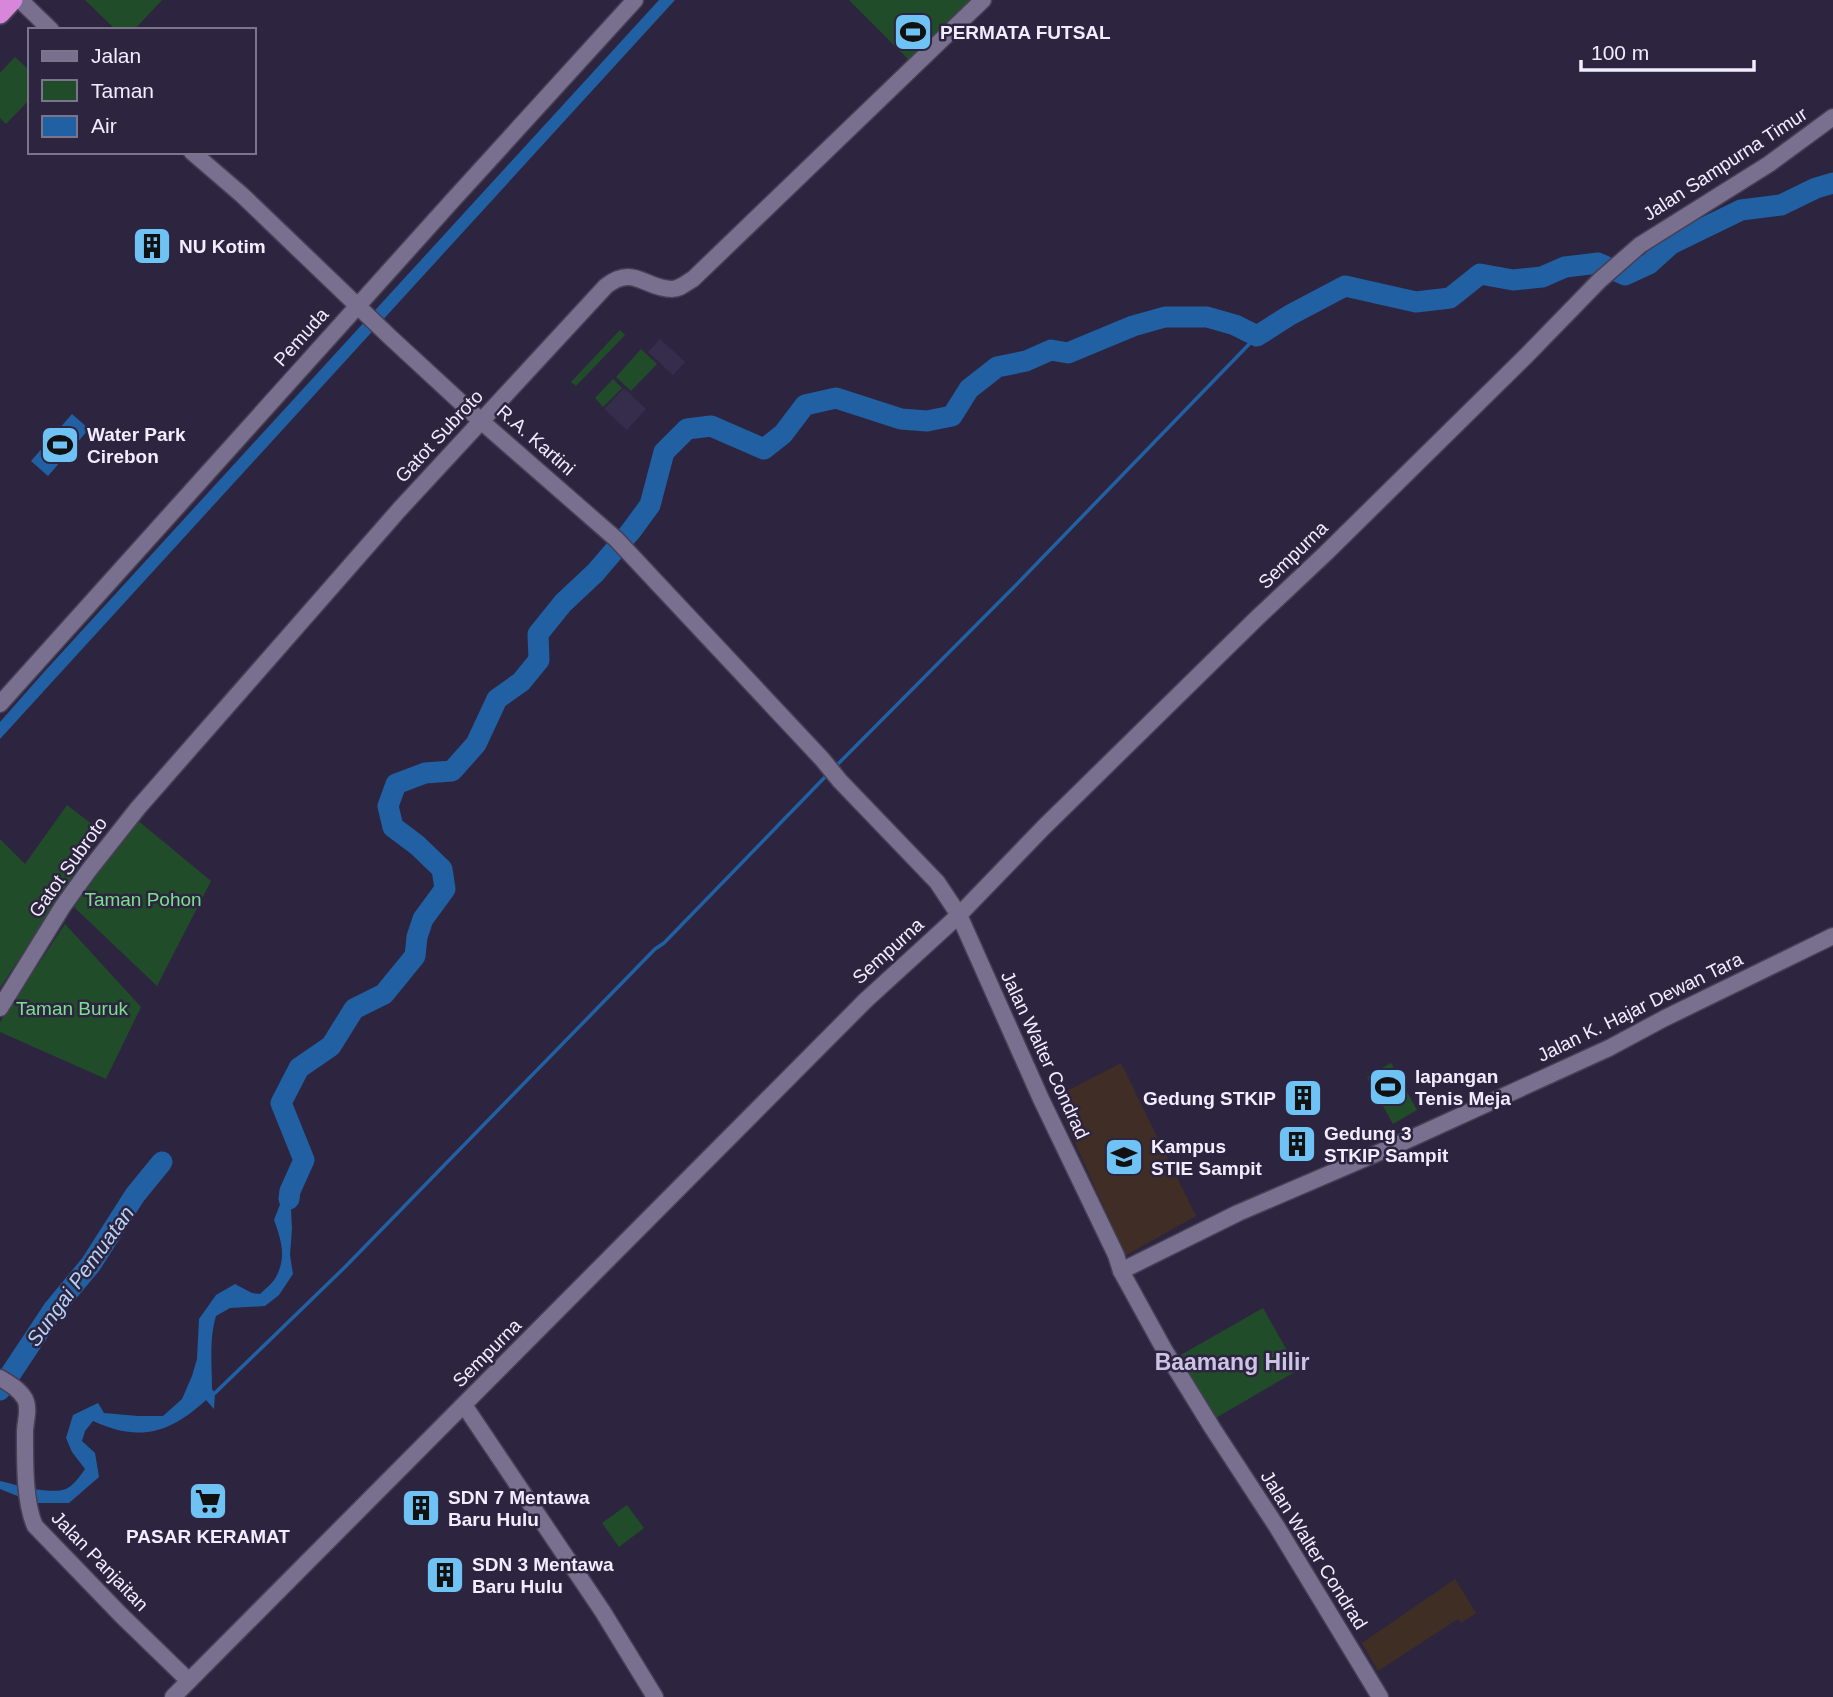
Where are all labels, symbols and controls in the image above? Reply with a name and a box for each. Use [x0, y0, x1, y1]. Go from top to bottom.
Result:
sports icon: PERMATA FUTSAL [892, 11, 934, 53]
place label: PERMATA FUTSAL [940, 22, 1111, 43]
legend [28, 28, 256, 154]
scale bar [1581, 28, 1754, 72]
text: 100 m [1591, 41, 1649, 64]
text: Jalan [91, 44, 141, 67]
text: Taman [91, 79, 154, 102]
street label: Jalan Sampurna Timur [1639, 103, 1811, 225]
text: Air [91, 114, 117, 137]
building icon: NU Kotim [131, 225, 173, 267]
place label: NU Kotim [179, 236, 266, 257]
street label: Pemuda [270, 303, 333, 370]
street label: Gatot Subroto [391, 386, 487, 486]
street label: R.A. Kartini [493, 401, 579, 479]
sports icon: Water Park Cirebon [39, 424, 81, 466]
place label: Water Park Cirebon [87, 424, 186, 467]
street label: Sempurna [1254, 517, 1332, 593]
street label: Gatot Subroto [25, 813, 111, 921]
park label: Taman Pohon [84, 889, 202, 910]
street label: Sempurna [848, 914, 928, 988]
street label: Jalan K. Hajar Dewan Tara [1534, 948, 1746, 1066]
street label: Jalan Walter Condrad [997, 968, 1093, 1142]
park label: Taman Buruk [16, 998, 128, 1019]
sports icon: lapangan Tenis Meja [1367, 1066, 1409, 1108]
place label: lapangan Tenis Meja [1415, 1066, 1511, 1109]
building icon: Gedung STKIP [1282, 1077, 1324, 1119]
place label: Gedung STKIP [1143, 1088, 1276, 1109]
building icon: Gedung 3 STKIP Sampit [1276, 1123, 1318, 1165]
place label: Gedung 3 STKIP Sampit [1324, 1123, 1449, 1166]
school or university icon: Kampus STIE Sampit [1103, 1136, 1145, 1178]
place label: Kampus STIE Sampit [1151, 1136, 1263, 1179]
water label: Sungai Pemuatan [22, 1202, 138, 1350]
street label: Sempurna [449, 1314, 526, 1391]
district label: Baamang Hilir [1155, 1349, 1309, 1375]
street label: Jalan Walter Condrad [1257, 1467, 1371, 1633]
supermarket icon: PASAR KERAMAT [187, 1480, 229, 1522]
building icon: SDN 7 Mentawa Baru Hulu [400, 1487, 442, 1529]
place label: SDN 7 Mentawa Baru Hulu [448, 1487, 590, 1530]
street label: Jalan Panjaitan [47, 1507, 153, 1615]
place label: PASAR KERAMAT [126, 1526, 290, 1547]
building icon: SDN 3 Mentawa Baru Hulu [424, 1554, 466, 1596]
place label: SDN 3 Mentawa Baru Hulu [472, 1554, 614, 1597]

